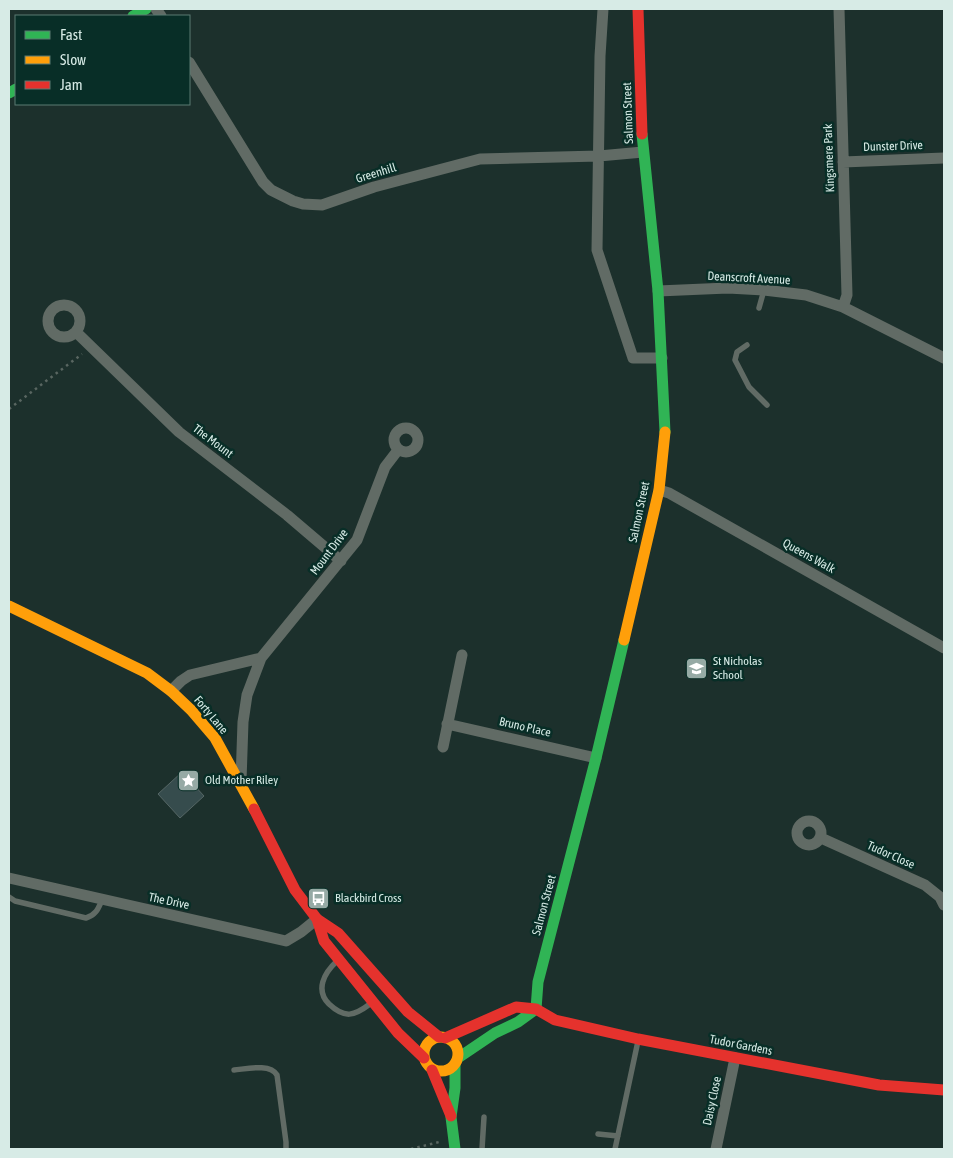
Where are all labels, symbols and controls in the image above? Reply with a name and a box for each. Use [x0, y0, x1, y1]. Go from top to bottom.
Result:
legend [15, 15, 190, 105]
text: Fast [60, 26, 82, 43]
text: Slow [60, 51, 86, 68]
text: Jam [60, 76, 83, 93]
street label: Salmon Street [620, 81, 636, 144]
street label: Kingsmere Park [821, 123, 837, 193]
street label: Dunster Drive [863, 138, 923, 154]
street label: Greenhill [354, 160, 399, 186]
street label: Deanscroft Avenue [707, 269, 791, 287]
street label: The Mount [190, 421, 236, 461]
street label: Salmon Street [626, 480, 652, 544]
street label: Mount Drive [307, 526, 351, 578]
street label: Queens Walk [780, 536, 838, 576]
place label: St Nicholas School [713, 654, 762, 682]
school or university icon: St Nicholas School [685, 656, 709, 680]
street label: Forty Lane [191, 693, 231, 737]
street label: Bruno Place [498, 714, 552, 740]
place icon: Old Mother Riley [177, 768, 201, 792]
place label: Old Mother Riley [205, 773, 278, 787]
street label: Tudor Close [865, 838, 917, 872]
street label: Salmon Street [529, 873, 559, 937]
bus stop icon: Blackbird Cross [307, 886, 331, 910]
street label: The Drive [147, 890, 191, 912]
place label: Blackbird Cross [335, 891, 402, 905]
street label: Tudor Gardens [708, 1032, 774, 1058]
street label: Daisy Close [700, 1075, 724, 1127]

